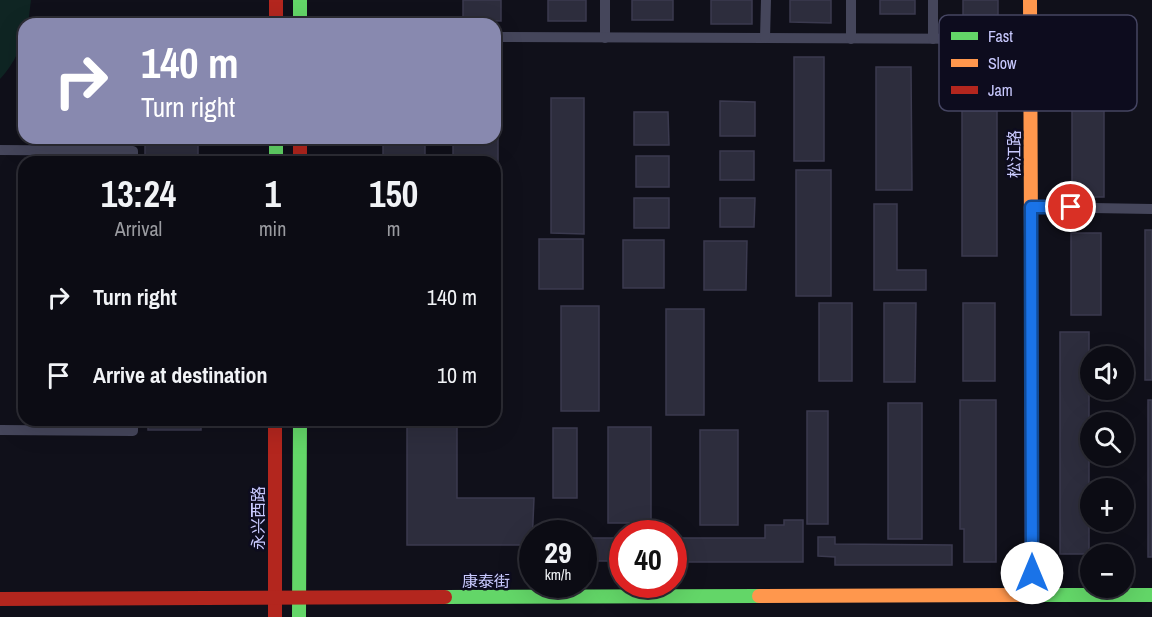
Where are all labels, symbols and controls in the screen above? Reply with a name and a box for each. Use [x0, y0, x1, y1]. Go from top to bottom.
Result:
legend [939, 15, 1137, 111]
text: Fast [988, 25, 1013, 47]
text: 140 m [141, 35, 239, 91]
icon: right [42, 42, 120, 120]
text: Slow [988, 52, 1017, 74]
text: Jam [988, 79, 1013, 101]
text: Turn right [141, 89, 235, 125]
street label: 松江路 [1003, 130, 1025, 178]
text: 13:24 [101, 170, 176, 218]
text: 1 [264, 170, 281, 218]
text: 150 [369, 170, 418, 218]
pin [1045, 181, 1096, 232]
icon: arrive [1054, 190, 1087, 223]
text: Arrival [115, 215, 162, 242]
text: min [259, 215, 286, 242]
text: m [387, 215, 400, 242]
icon: right [42, 281, 75, 314]
text: Turn right [93, 282, 177, 312]
text: 140 m [427, 282, 477, 312]
map controls [1080, 346, 1134, 598]
button: sound [1080, 346, 1134, 400]
icon: arrive [42, 359, 75, 392]
text: Arrive at destination [93, 360, 267, 390]
text: 10 m [437, 360, 477, 390]
button: search [1080, 412, 1134, 466]
button: + [1080, 478, 1134, 532]
street label: 永兴西路 [247, 486, 269, 550]
speed limit sign: 40 [609, 520, 687, 598]
text: 29 [544, 532, 572, 572]
position arrow [1000, 541, 1064, 605]
button: − [1080, 544, 1134, 598]
text: km/h [545, 564, 571, 585]
street label: 康泰街 [462, 570, 510, 592]

